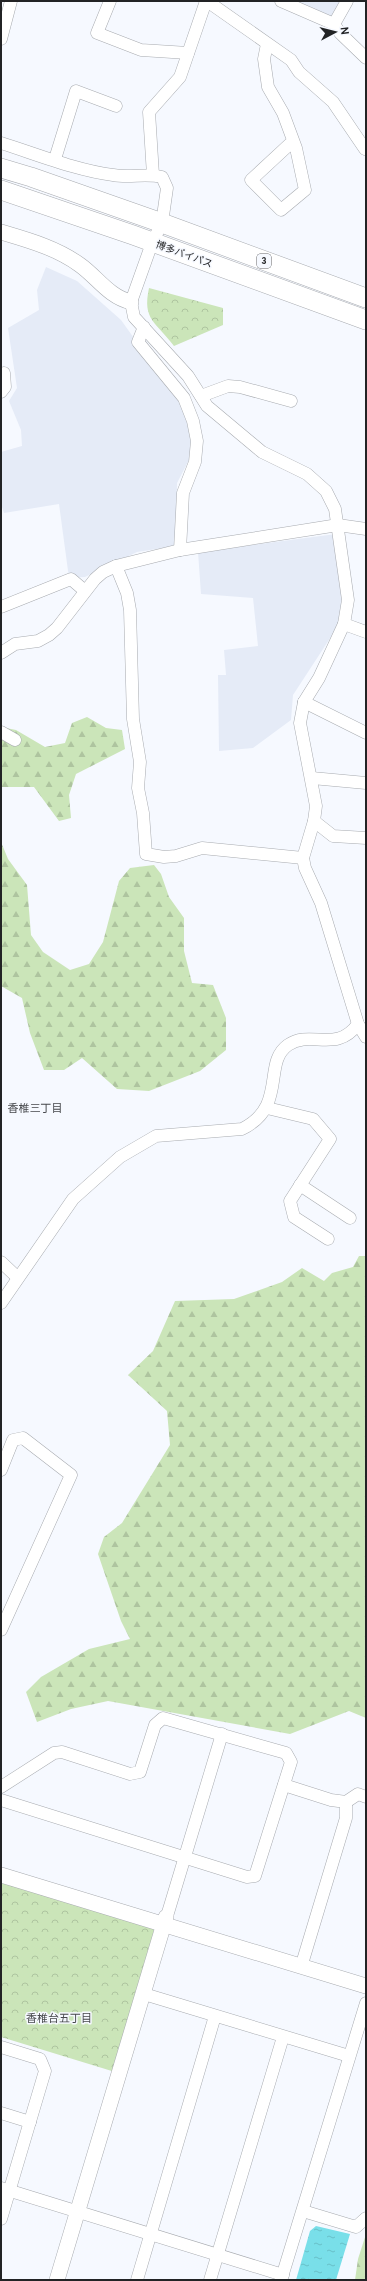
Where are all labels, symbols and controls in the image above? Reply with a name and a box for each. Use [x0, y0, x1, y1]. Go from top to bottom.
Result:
north arrow [315, 12, 355, 52]
text: N [337, 26, 351, 36]
street label: 博多バイパス [154, 239, 214, 271]
road number: 3 [257, 254, 271, 268]
district label: 香椎三丁目 [8, 1102, 63, 1116]
district label: 香椎台五丁目 [26, 2012, 92, 2026]

